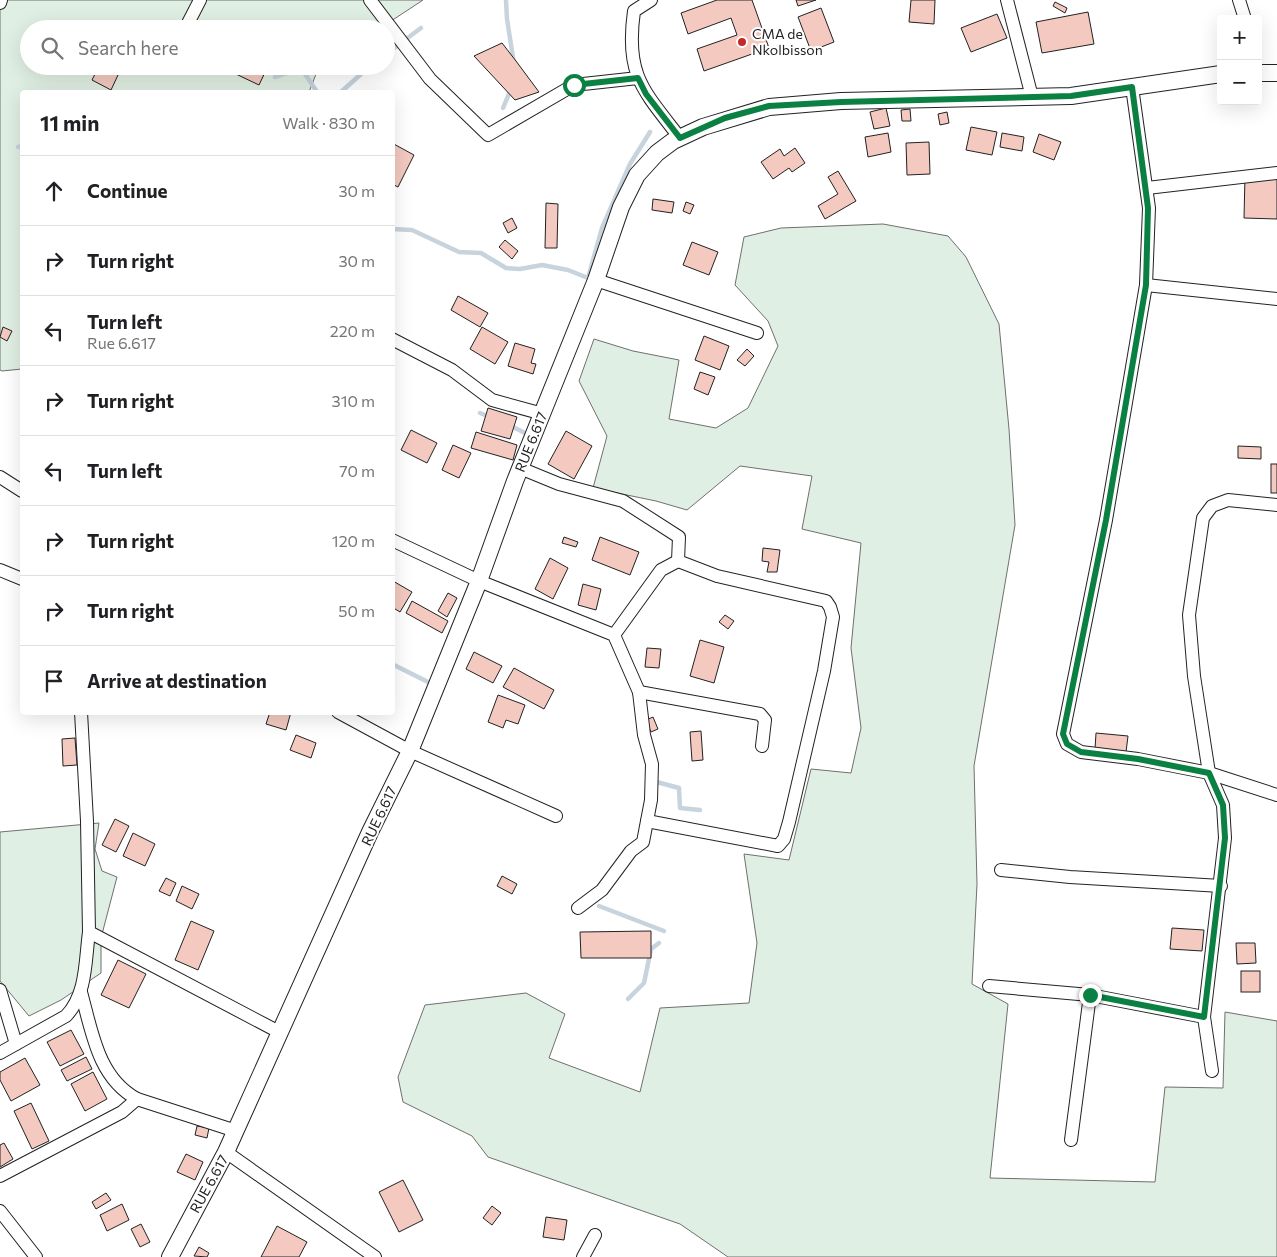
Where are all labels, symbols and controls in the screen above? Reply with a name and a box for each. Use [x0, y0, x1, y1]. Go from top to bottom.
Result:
map controls [1217, 15, 1262, 105]
button: + [1217, 15, 1262, 60]
search box [20, 20, 395, 75]
place label: CMA de Nkolbisson [752, 25, 823, 58]
icon: search [38, 34, 66, 62]
text: Search here [78, 36, 178, 59]
marker: CMA de Nkolbisson [736, 36, 748, 48]
button: − [1217, 60, 1262, 105]
route start [563, 74, 586, 97]
text: 11 min [40, 110, 99, 135]
text: Walk · 830 m [282, 113, 375, 132]
icon: ahead [40, 177, 68, 205]
text: Continue [87, 179, 167, 202]
text: 30 m [338, 181, 375, 200]
icon: right [40, 247, 68, 275]
text: Turn right [87, 249, 174, 272]
text: 30 m [338, 251, 375, 270]
text: Turn left [87, 310, 162, 333]
icon: left [40, 317, 68, 345]
text: 220 m [330, 321, 375, 340]
text: Rue 6.617 [87, 333, 156, 352]
icon: right [40, 387, 68, 415]
text: Turn right [87, 389, 174, 412]
text: 310 m [332, 391, 375, 410]
street label: RUE 6.617 [511, 409, 550, 474]
icon: left [40, 457, 68, 485]
text: Turn left [87, 459, 162, 482]
text: 70 m [339, 461, 375, 480]
icon: right [40, 527, 68, 555]
text: Turn right [87, 529, 174, 552]
text: 120 m [332, 531, 375, 550]
icon: right [40, 597, 68, 625]
text: Turn right [87, 599, 174, 622]
text: 50 m [338, 601, 375, 620]
icon: arrive [40, 667, 68, 695]
text: Arrive at destination [87, 669, 267, 692]
street label: RUE 6.617 [357, 783, 400, 848]
route end [1079, 984, 1102, 1007]
street label: RUE 6.617 [186, 1152, 231, 1216]

